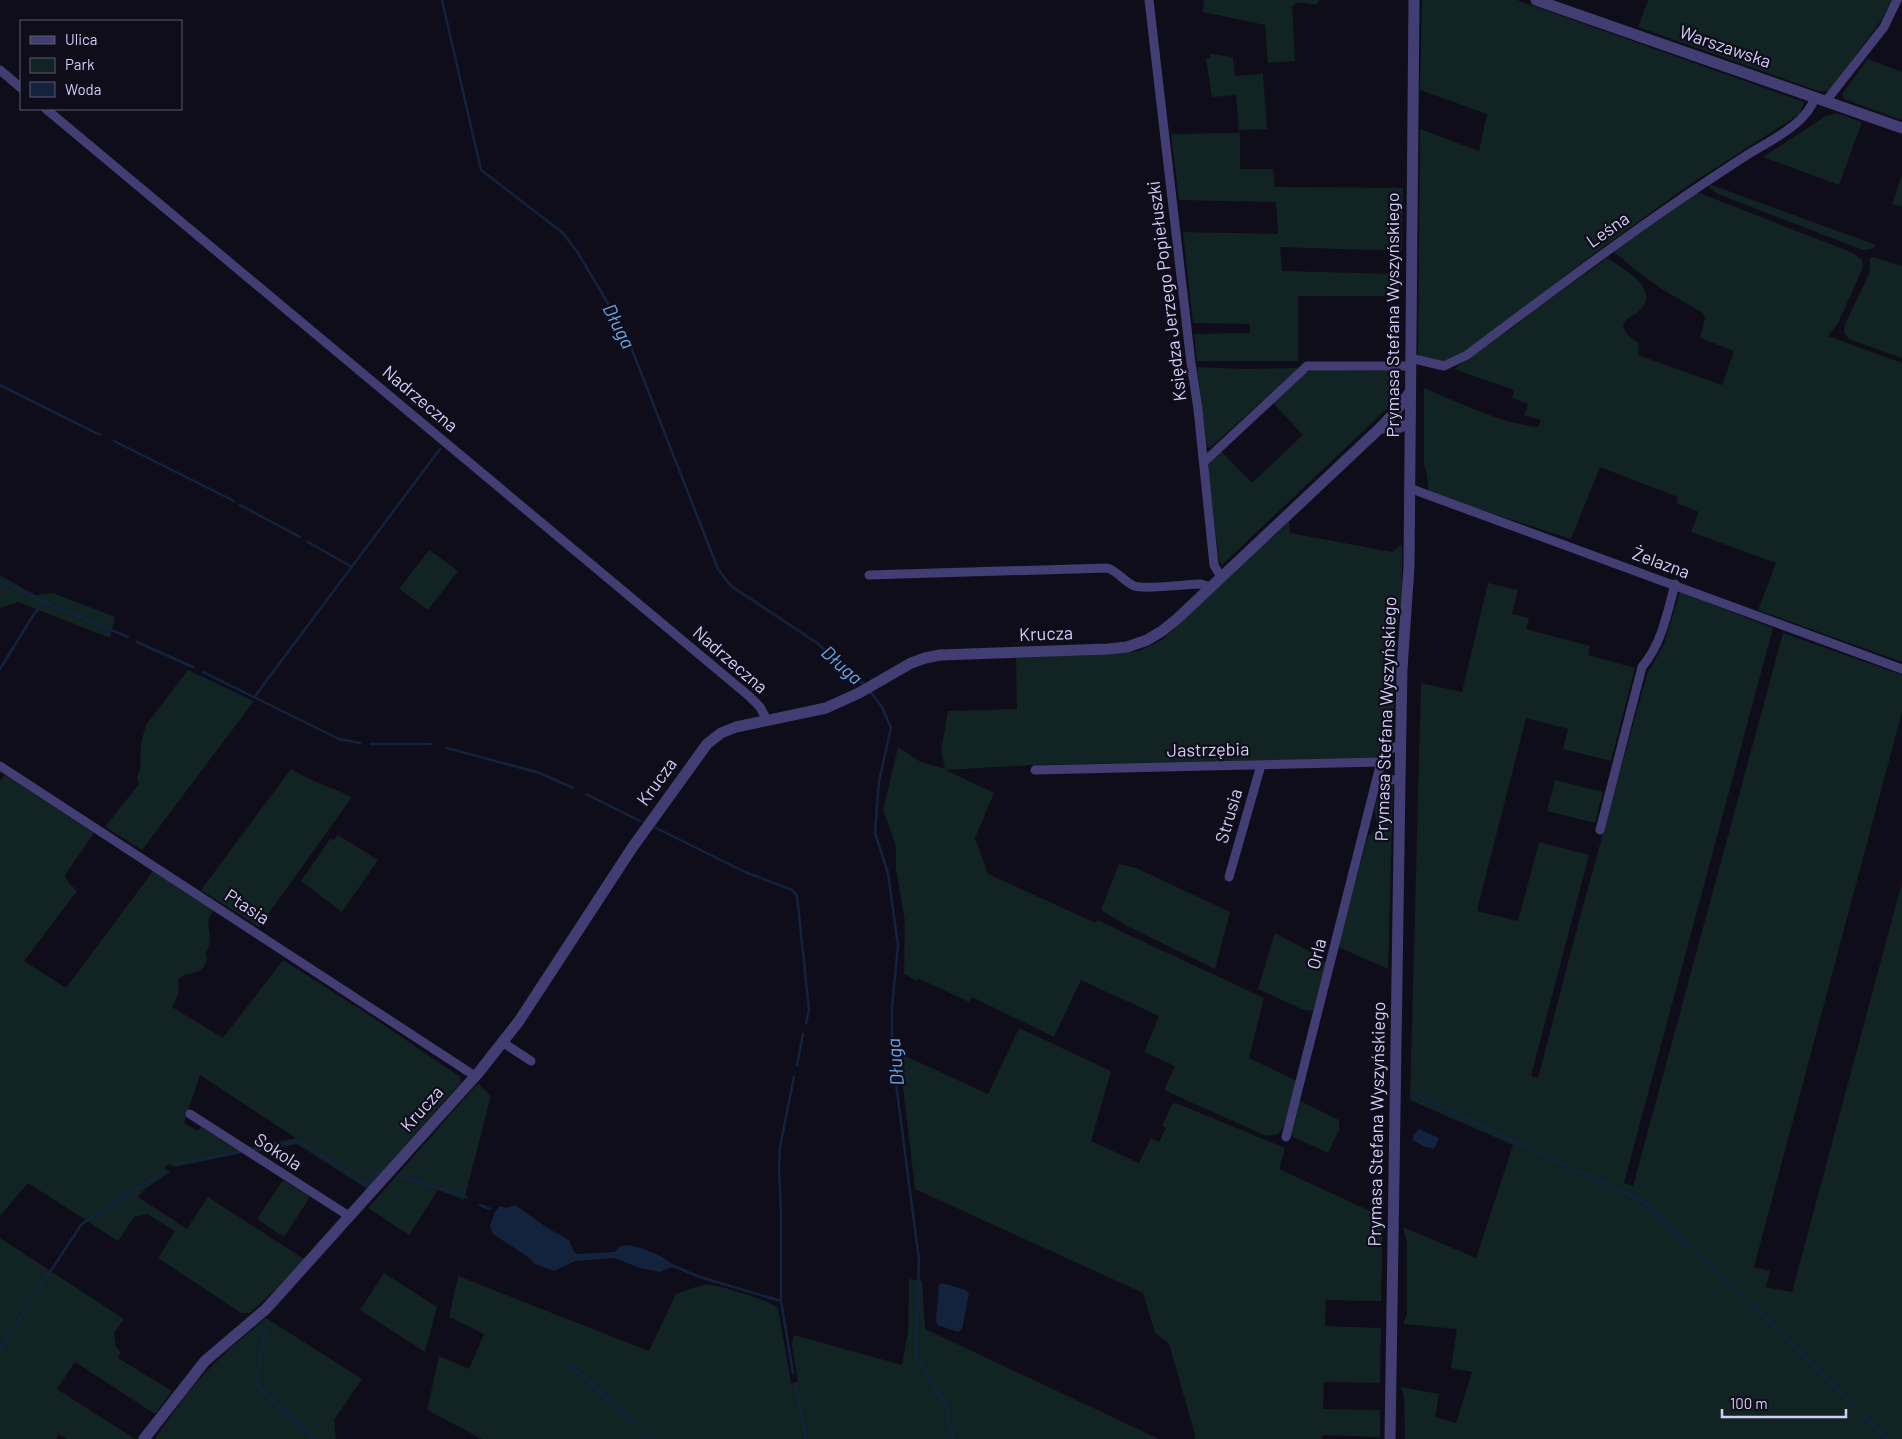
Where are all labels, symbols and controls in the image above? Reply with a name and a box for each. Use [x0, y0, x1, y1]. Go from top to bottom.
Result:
legend [20, 20, 182, 110]
street label: Warszawska [1677, 20, 1774, 72]
text: Ulica [65, 30, 97, 48]
text: Park [65, 55, 95, 73]
text: Woda [65, 80, 101, 98]
street label: Księdza Jerzego Popiełuszki [1142, 180, 1190, 403]
street label: Prymasa Stefana Wyszyńskiego [1381, 193, 1403, 437]
street label: Leśna [1582, 207, 1633, 252]
water label: Długa [598, 299, 640, 352]
street label: Nadrzeczna [378, 360, 463, 436]
street label: Żelazna [1630, 542, 1693, 583]
street label: Prymasa Stefana Wyszyńskiego [1370, 596, 1400, 842]
street label: Nadrzeczna [689, 621, 772, 698]
street label: Krucza [1019, 621, 1073, 645]
water label: Długa [817, 640, 868, 689]
street label: Jastrzębia [1166, 737, 1249, 761]
street label: Krucza [631, 753, 681, 810]
street label: Strusia [1210, 786, 1246, 846]
street label: Ptasia [221, 884, 274, 929]
street label: Orla [1302, 936, 1330, 972]
street label: Prymasa Stefana Wyszyńskiego [1363, 1001, 1389, 1247]
water label: Długa [881, 1037, 908, 1087]
street label: Krucza [395, 1081, 447, 1136]
street label: Sokola [251, 1128, 306, 1175]
scale bar [1722, 1386, 1846, 1418]
text: 100 m [1730, 1394, 1768, 1412]

